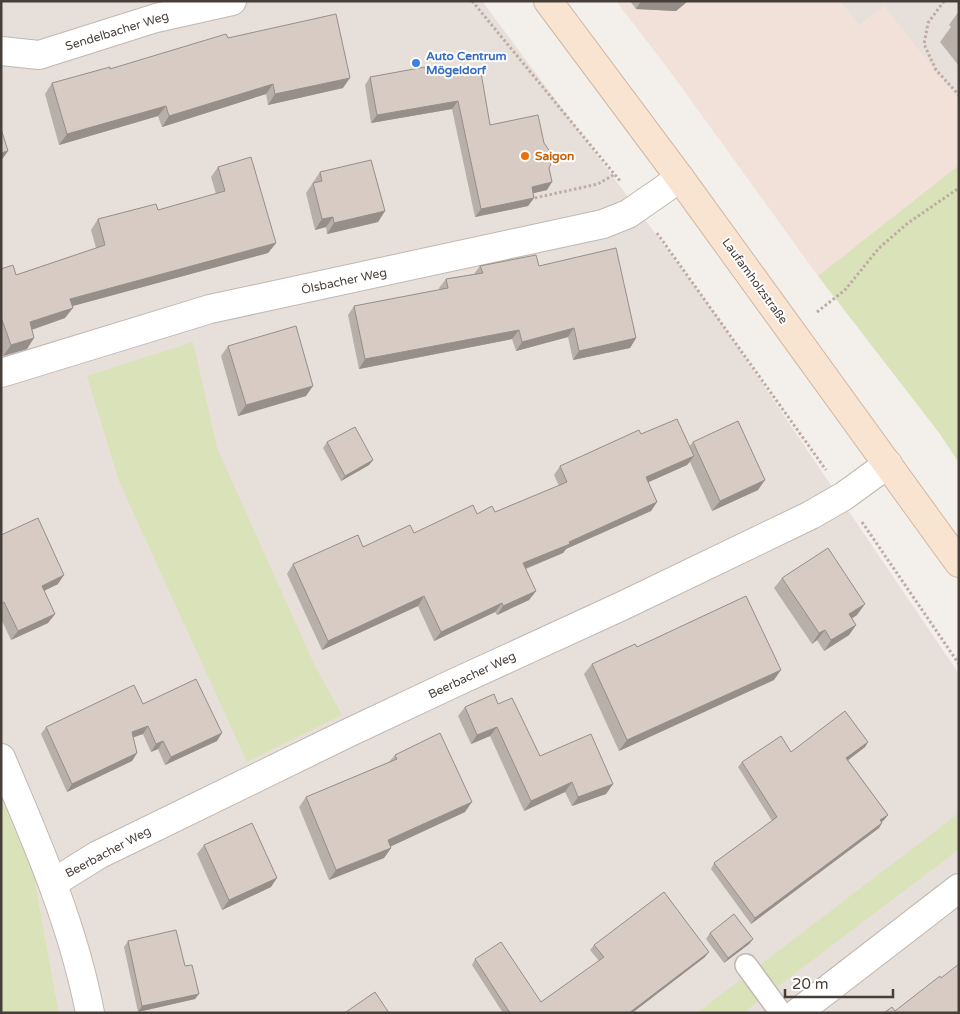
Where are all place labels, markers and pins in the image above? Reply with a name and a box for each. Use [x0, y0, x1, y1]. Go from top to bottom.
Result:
place label: Auto Centrum Mögeldorf [426, 49, 507, 78]
marker: Auto Centrum Mögeldorf [410, 57, 422, 69]
place label: Saigon [535, 149, 574, 164]
marker: Saigon [519, 150, 531, 162]

